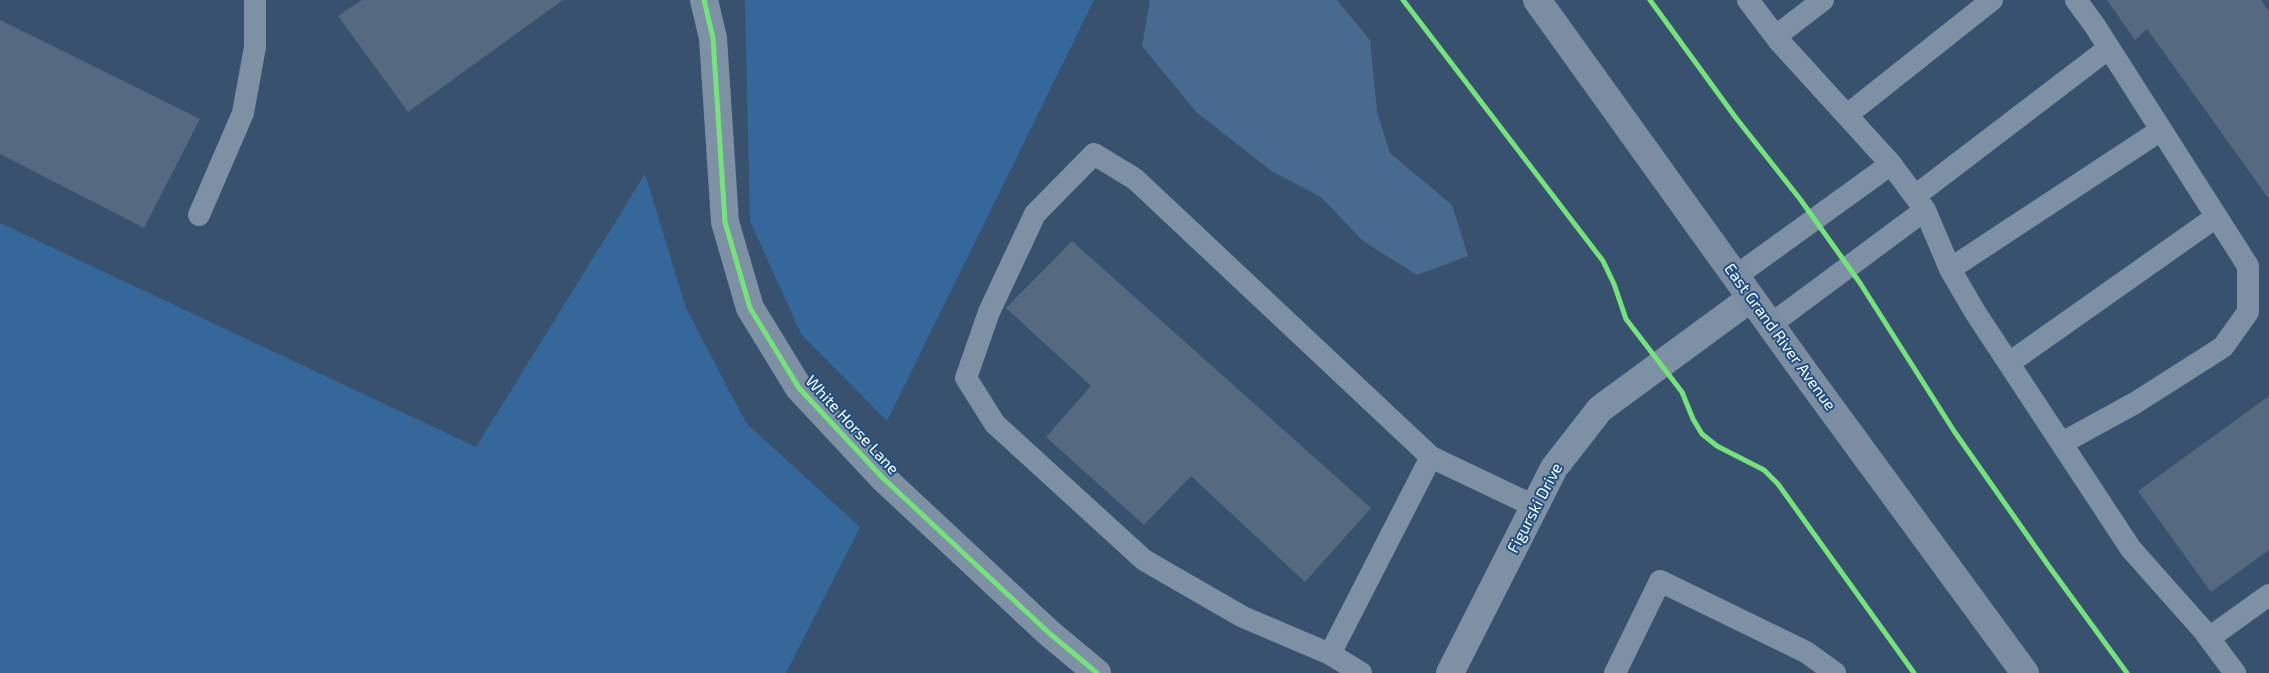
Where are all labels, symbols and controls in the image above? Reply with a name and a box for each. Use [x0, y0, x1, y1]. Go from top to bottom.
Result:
street label: East Grand River Avenue [1720, 260, 1840, 414]
street label: White Horse Lane [801, 372, 903, 478]
street label: Figurski Drive [1503, 460, 1567, 556]

